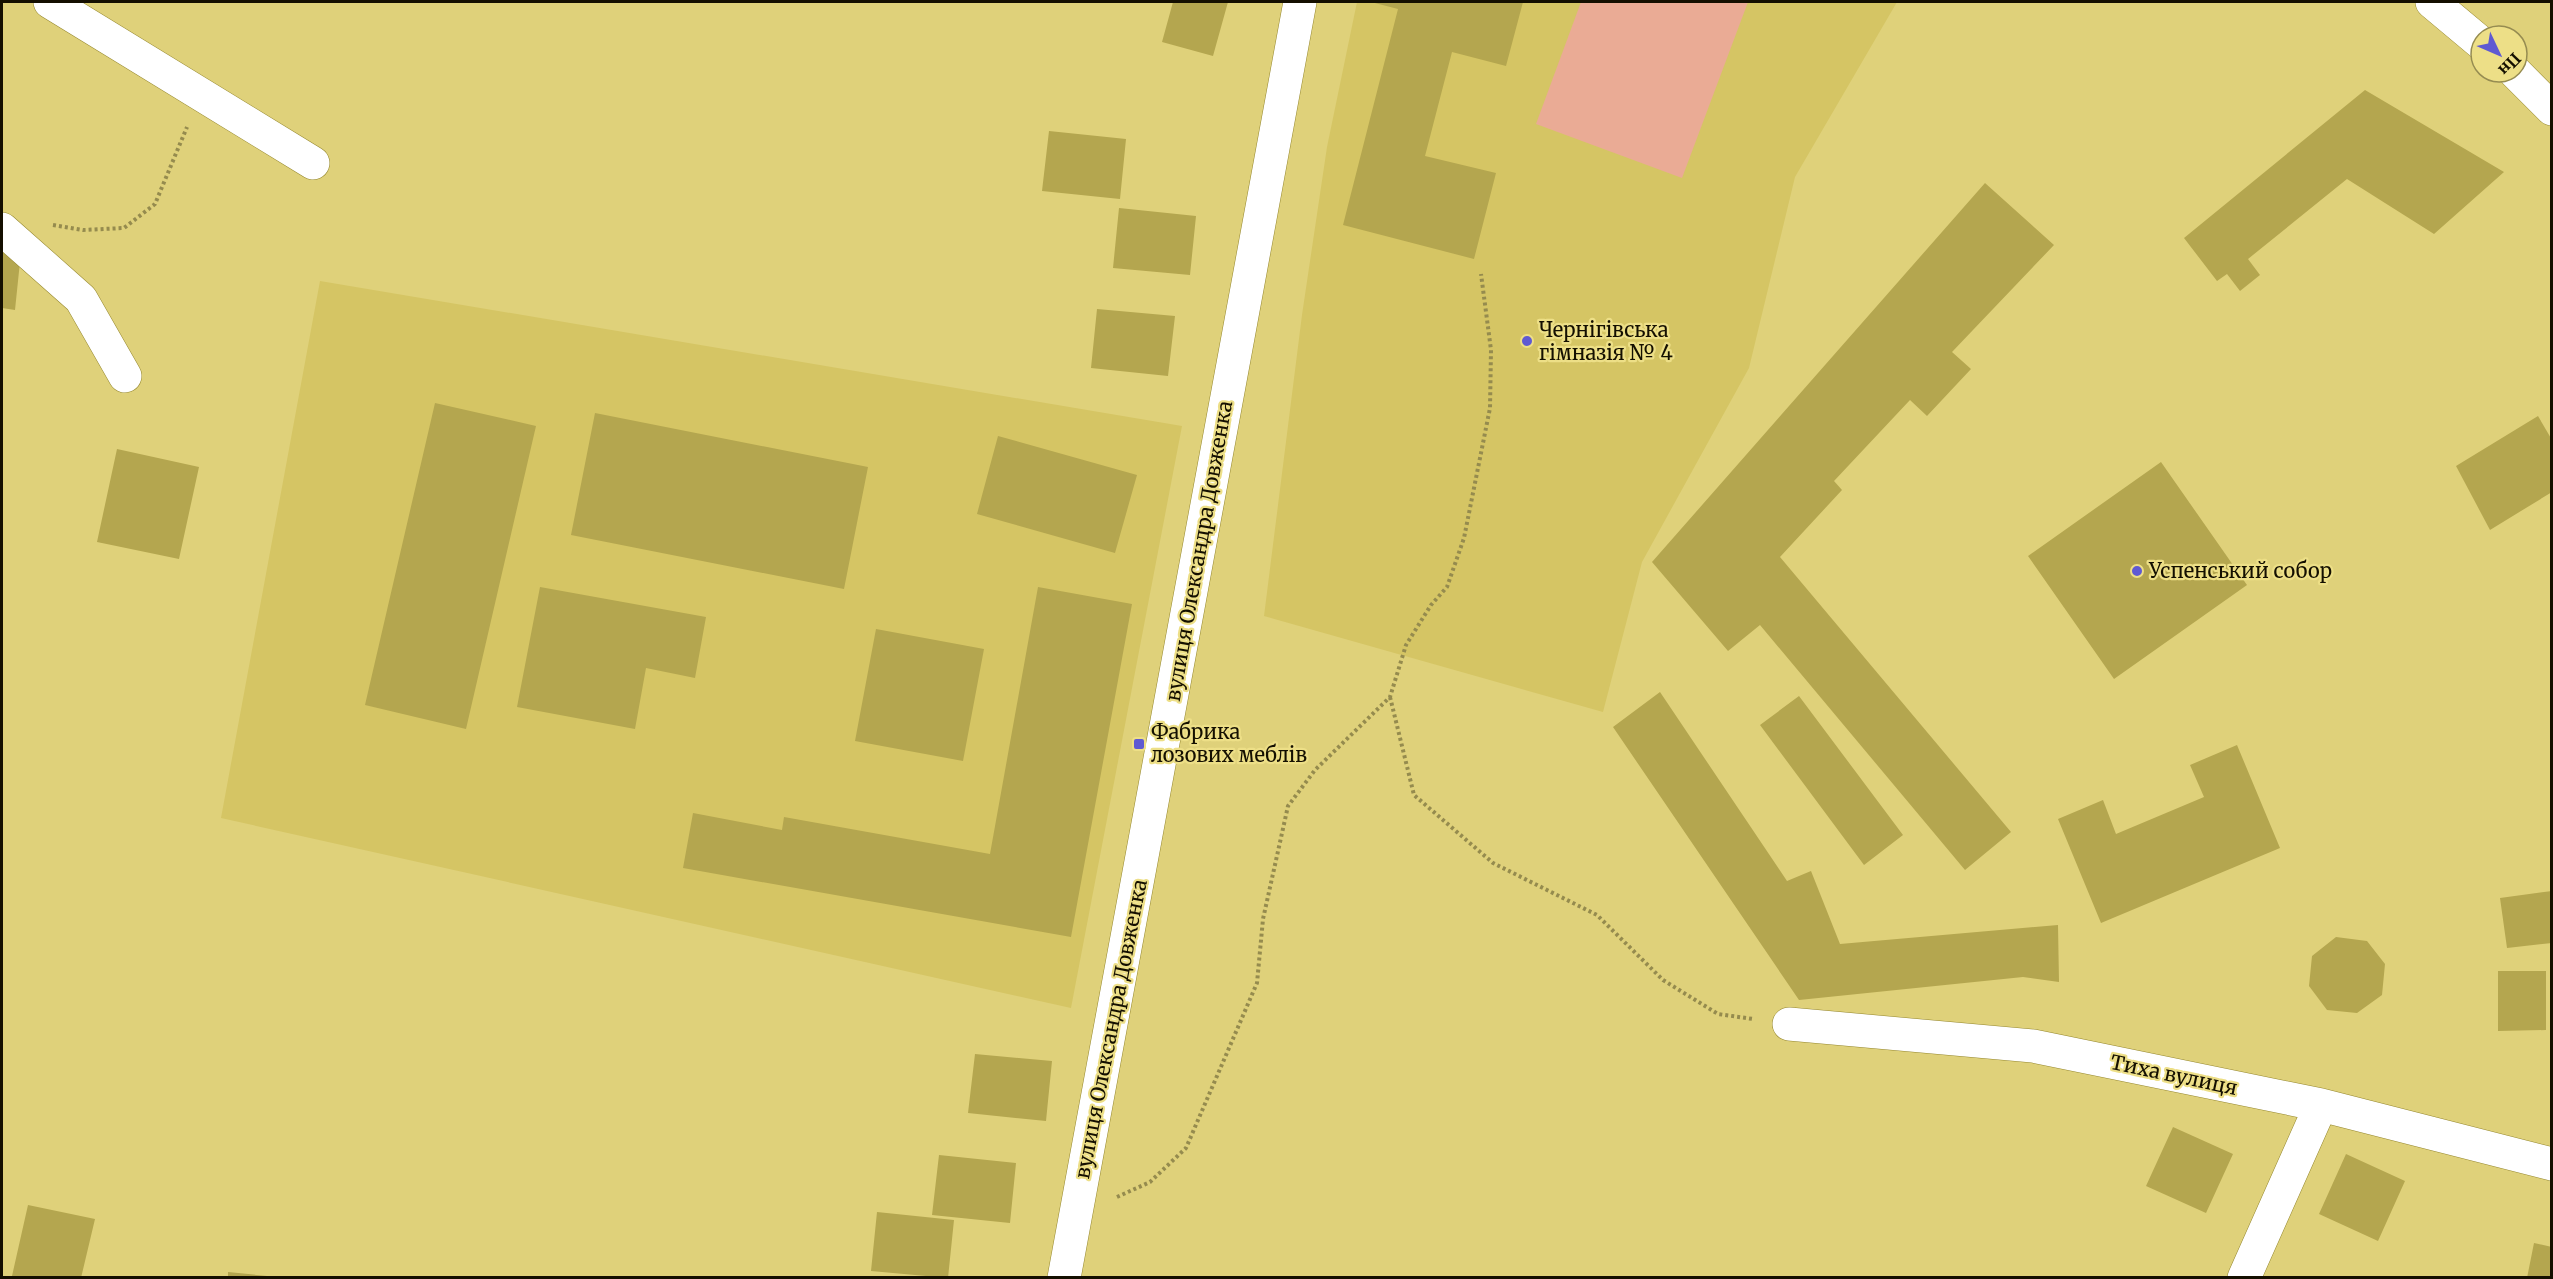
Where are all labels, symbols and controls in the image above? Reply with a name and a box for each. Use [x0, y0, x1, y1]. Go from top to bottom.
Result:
north arrow [2469, 24, 2529, 84]
text: Пн [2494, 49, 2525, 80]
place label: Чернігівська гімназія № 4 [1539, 317, 1673, 365]
marker: Чернігівська гімназія № 4 [1520, 334, 1534, 348]
street label: вулиця Олександра Довженка [1160, 399, 1237, 703]
place label: Успенський собор [2148, 558, 2332, 583]
marker: Успенський собор [2130, 564, 2144, 578]
place label: Фабрика лозових меблів [1151, 719, 1307, 767]
marker: Фабрика лозових меблів [1132, 737, 1146, 751]
street label: вулиця Олександра Довженка [1069, 877, 1152, 1181]
street label: Тиха вулиця [2108, 1049, 2240, 1100]

